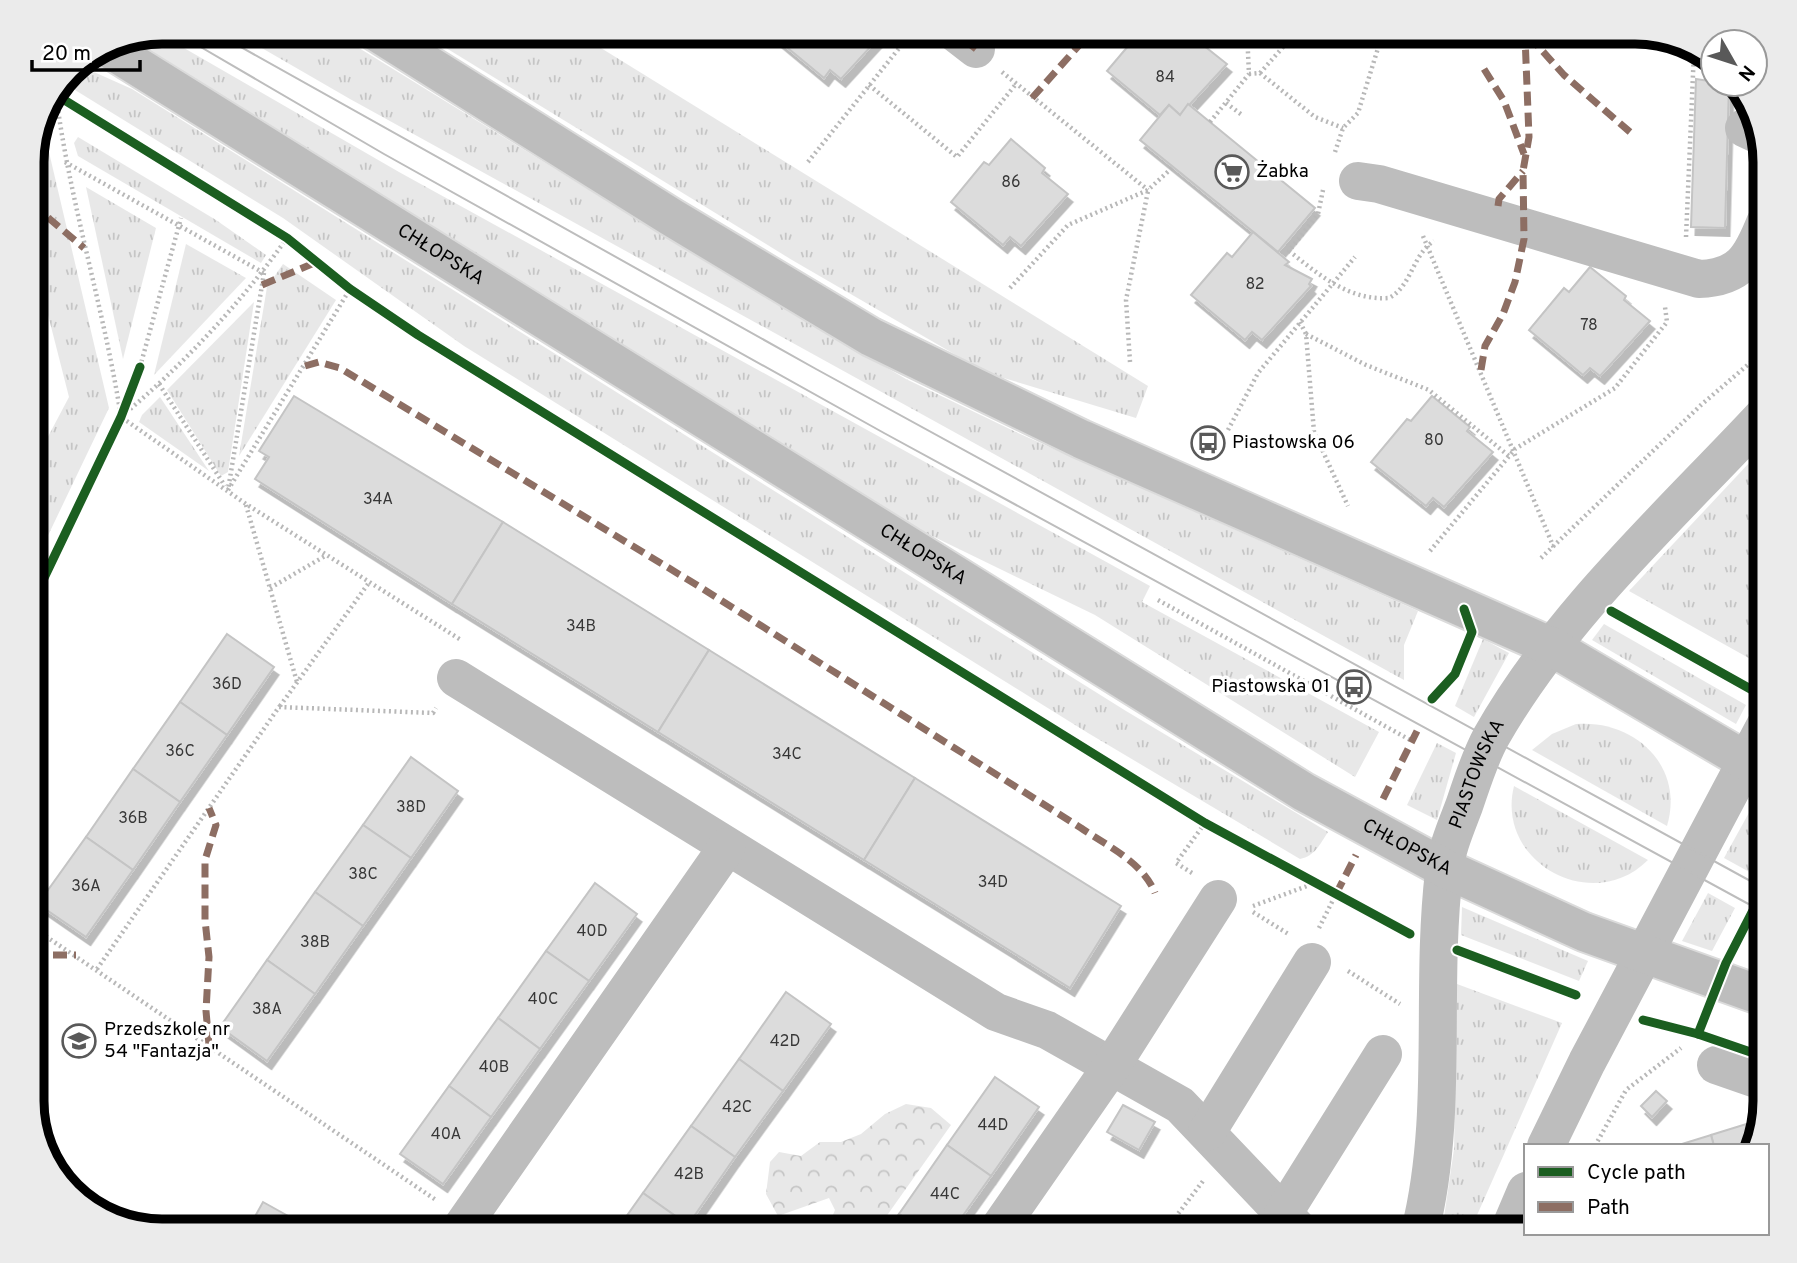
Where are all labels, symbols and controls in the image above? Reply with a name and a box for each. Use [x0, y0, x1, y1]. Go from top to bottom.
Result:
scale bar [32, 28, 140, 72]
north arrow [1699, 28, 1769, 98]
text: 20 m [42, 41, 91, 68]
text: N [1732, 60, 1759, 85]
house number: 84 [1155, 68, 1175, 88]
supermarket icon: Żabka [1213, 153, 1251, 191]
place label: Żabka [1256, 159, 1309, 184]
house number: 86 [1001, 173, 1021, 193]
street label: CHŁOPSKA [392, 219, 489, 291]
house number: 82 [1245, 275, 1265, 295]
house number: 78 [1580, 316, 1598, 336]
bus stop icon: Piastowska 06 [1189, 424, 1227, 462]
place label: Piastowska 06 [1232, 431, 1355, 455]
house number: 80 [1424, 431, 1444, 451]
house number: 34A [363, 490, 393, 510]
street label: CHŁOPSKA [875, 519, 971, 591]
house number: 34B [566, 617, 596, 637]
bus stop icon: Piastowska 01 [1335, 668, 1373, 706]
house number: 36D [212, 675, 242, 695]
place label: Piastowska 01 [1211, 675, 1330, 699]
street label: PIASTOWSKA [1444, 715, 1511, 832]
house number: 36C [165, 742, 195, 762]
house number: 34C [772, 745, 802, 765]
house number: 38D [396, 798, 426, 818]
house number: 36B [118, 809, 148, 829]
street label: CHŁOPSKA [1358, 814, 1455, 882]
house number: 38C [348, 865, 378, 885]
house number: 34D [978, 873, 1008, 893]
house number: 36A [71, 877, 101, 897]
house number: 40D [576, 922, 608, 942]
house number: 38B [300, 933, 330, 953]
house number: 40C [528, 990, 558, 1010]
house number: 38A [252, 1000, 282, 1020]
place label: Przedszkole nr 54 "Fantazja" [104, 1018, 231, 1064]
school or university icon: Przedszkole nr 54 "Fantazja" [60, 1022, 98, 1060]
house number: 42D [770, 1032, 800, 1052]
house number: 40B [479, 1058, 509, 1078]
house number: 42C [722, 1098, 752, 1118]
house number: 44D [978, 1116, 1008, 1136]
house number: 40A [431, 1125, 461, 1145]
legend [1524, 1144, 1769, 1235]
text: Cycle path [1587, 1160, 1686, 1187]
house number: 42B [674, 1165, 704, 1185]
house number: 44C [930, 1185, 960, 1205]
text: Path [1587, 1195, 1630, 1222]

